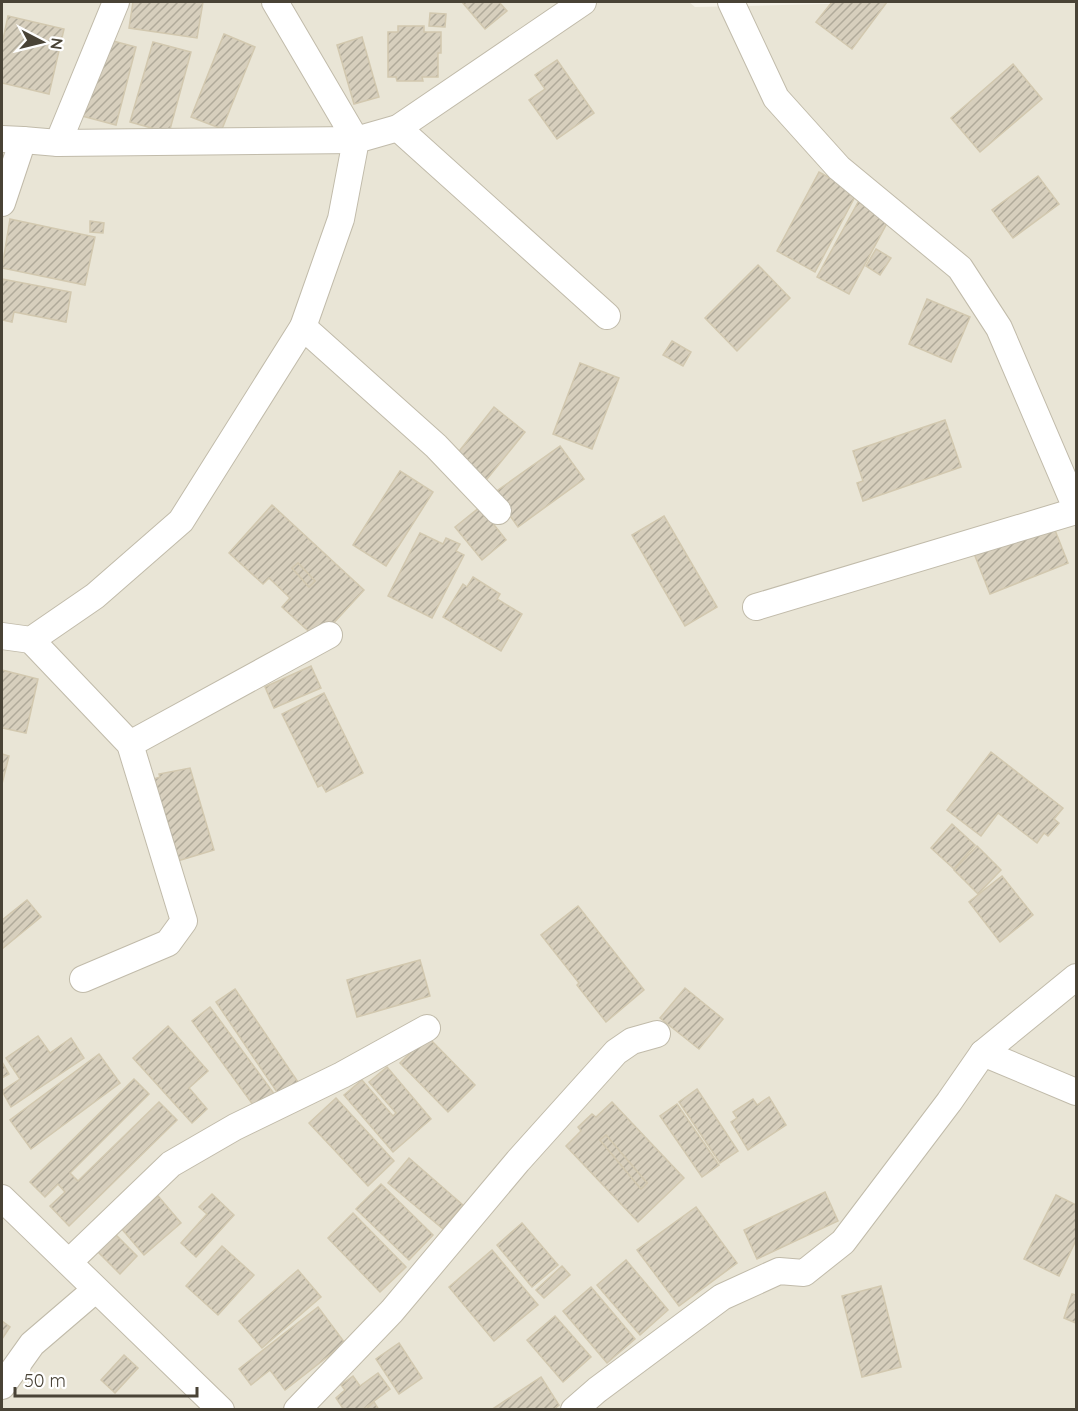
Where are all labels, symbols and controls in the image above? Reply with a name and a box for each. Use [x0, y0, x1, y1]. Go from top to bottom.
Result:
north arrow [12, 12, 72, 72]
text: N [46, 37, 68, 51]
scale bar [15, 1360, 196, 1398]
text: 50 m [24, 1369, 66, 1392]

